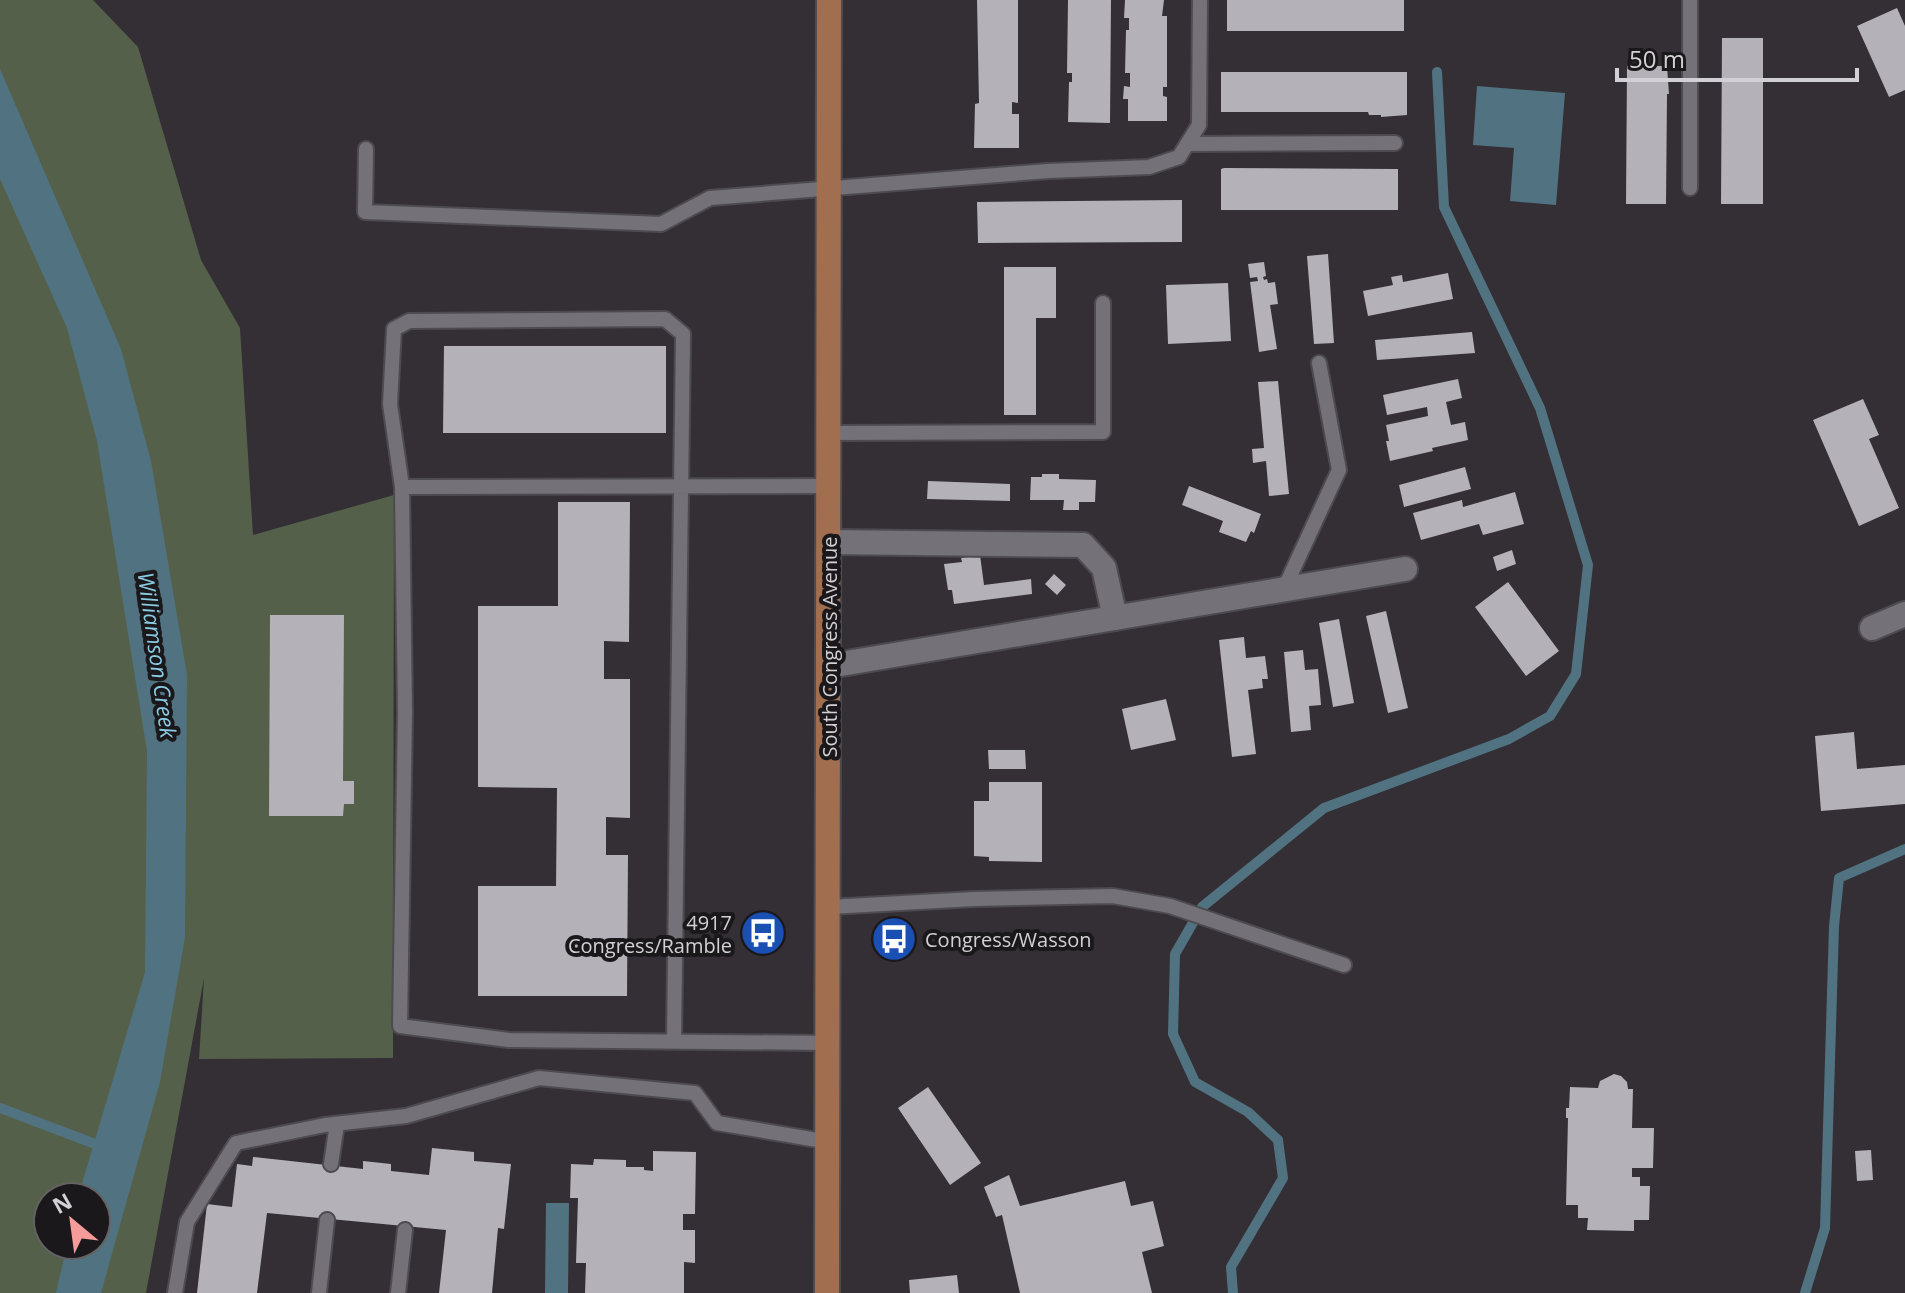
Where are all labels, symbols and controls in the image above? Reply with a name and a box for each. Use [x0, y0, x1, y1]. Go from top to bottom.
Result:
scale bar [1617, 32, 1857, 82]
text: 50 m [1629, 42, 1685, 75]
street label: South Congress Avenue [816, 537, 843, 757]
water label: Williamson Creek [132, 570, 185, 741]
place label: 4917 Congress/Ramble [568, 909, 732, 959]
bus stop icon: 4917 Congress/Ramble [739, 909, 787, 957]
bus stop icon: Congress/Wasson [870, 915, 918, 963]
place label: Congress/Wasson [925, 926, 1092, 953]
north arrow [32, 1181, 112, 1261]
text: N [47, 1185, 77, 1220]

